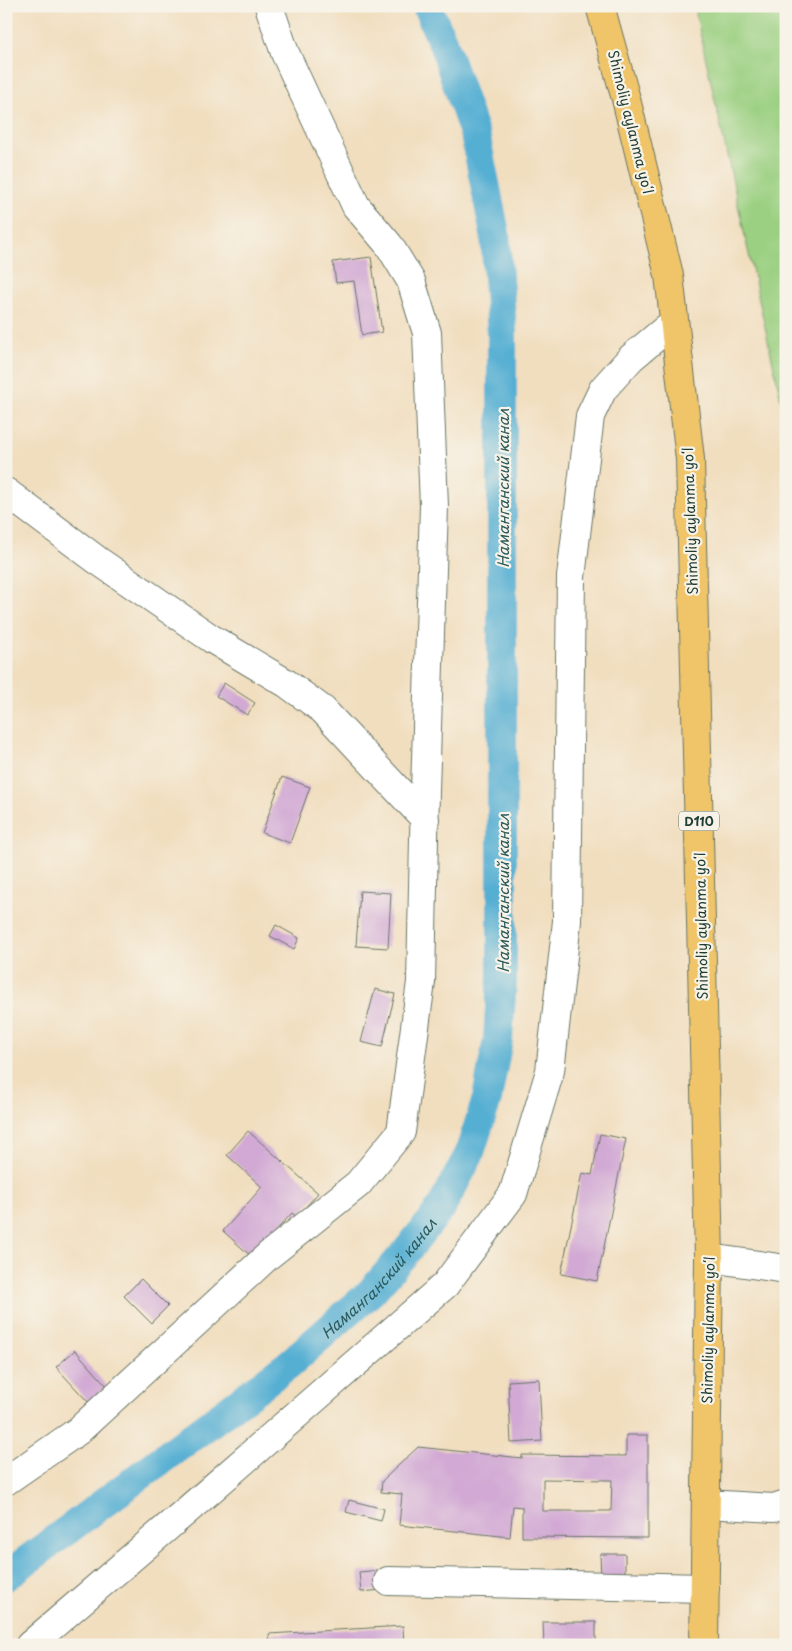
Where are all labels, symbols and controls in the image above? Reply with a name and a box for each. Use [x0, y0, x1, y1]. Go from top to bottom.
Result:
street label: Shimoliy aylanma yoʻl [603, 48, 659, 196]
water label: Наманганский канал [491, 408, 514, 568]
street label: Shimoliy aylanma yoʻl [677, 447, 703, 595]
road number: D110 [679, 811, 719, 830]
water label: Наманганский канал [491, 813, 514, 973]
street label: Shimoliy aylanma yoʻl [689, 852, 713, 1000]
water label: Наманганский канал [315, 1212, 441, 1343]
street label: Shimoliy aylanma yoʻl [696, 1256, 720, 1404]

